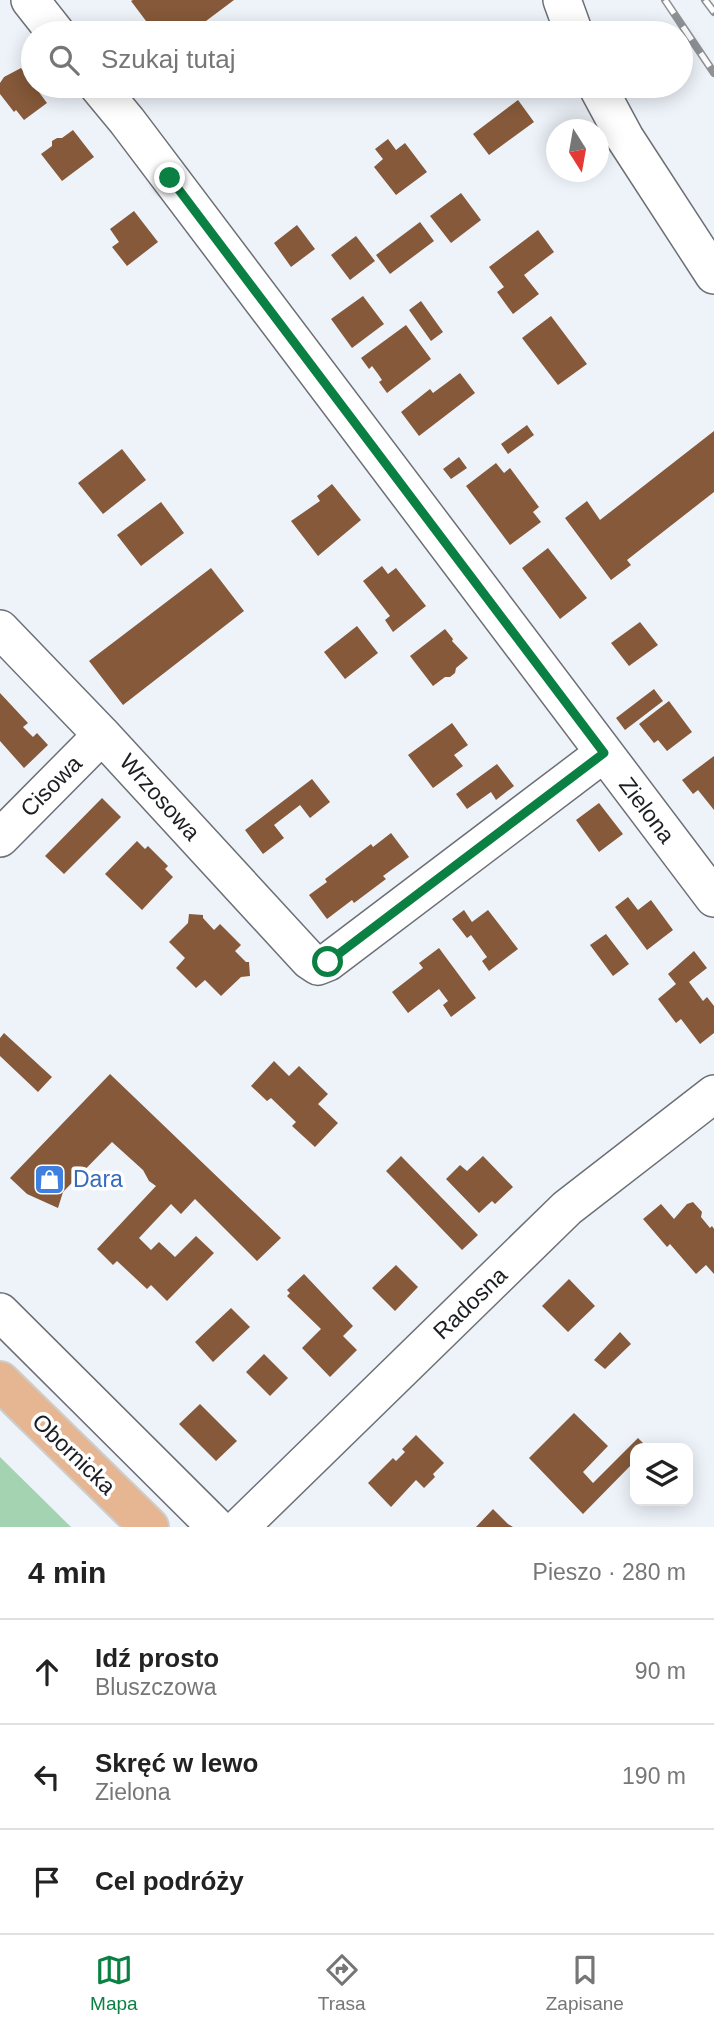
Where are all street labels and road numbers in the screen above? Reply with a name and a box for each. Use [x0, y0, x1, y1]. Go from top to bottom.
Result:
street label: Wrzosowa [115, 749, 206, 846]
street label: Cisowa [15, 750, 87, 822]
street label: Zielona [614, 772, 680, 848]
street label: Radosna [428, 1262, 512, 1344]
street label: Obornicka [27, 1408, 121, 1500]

